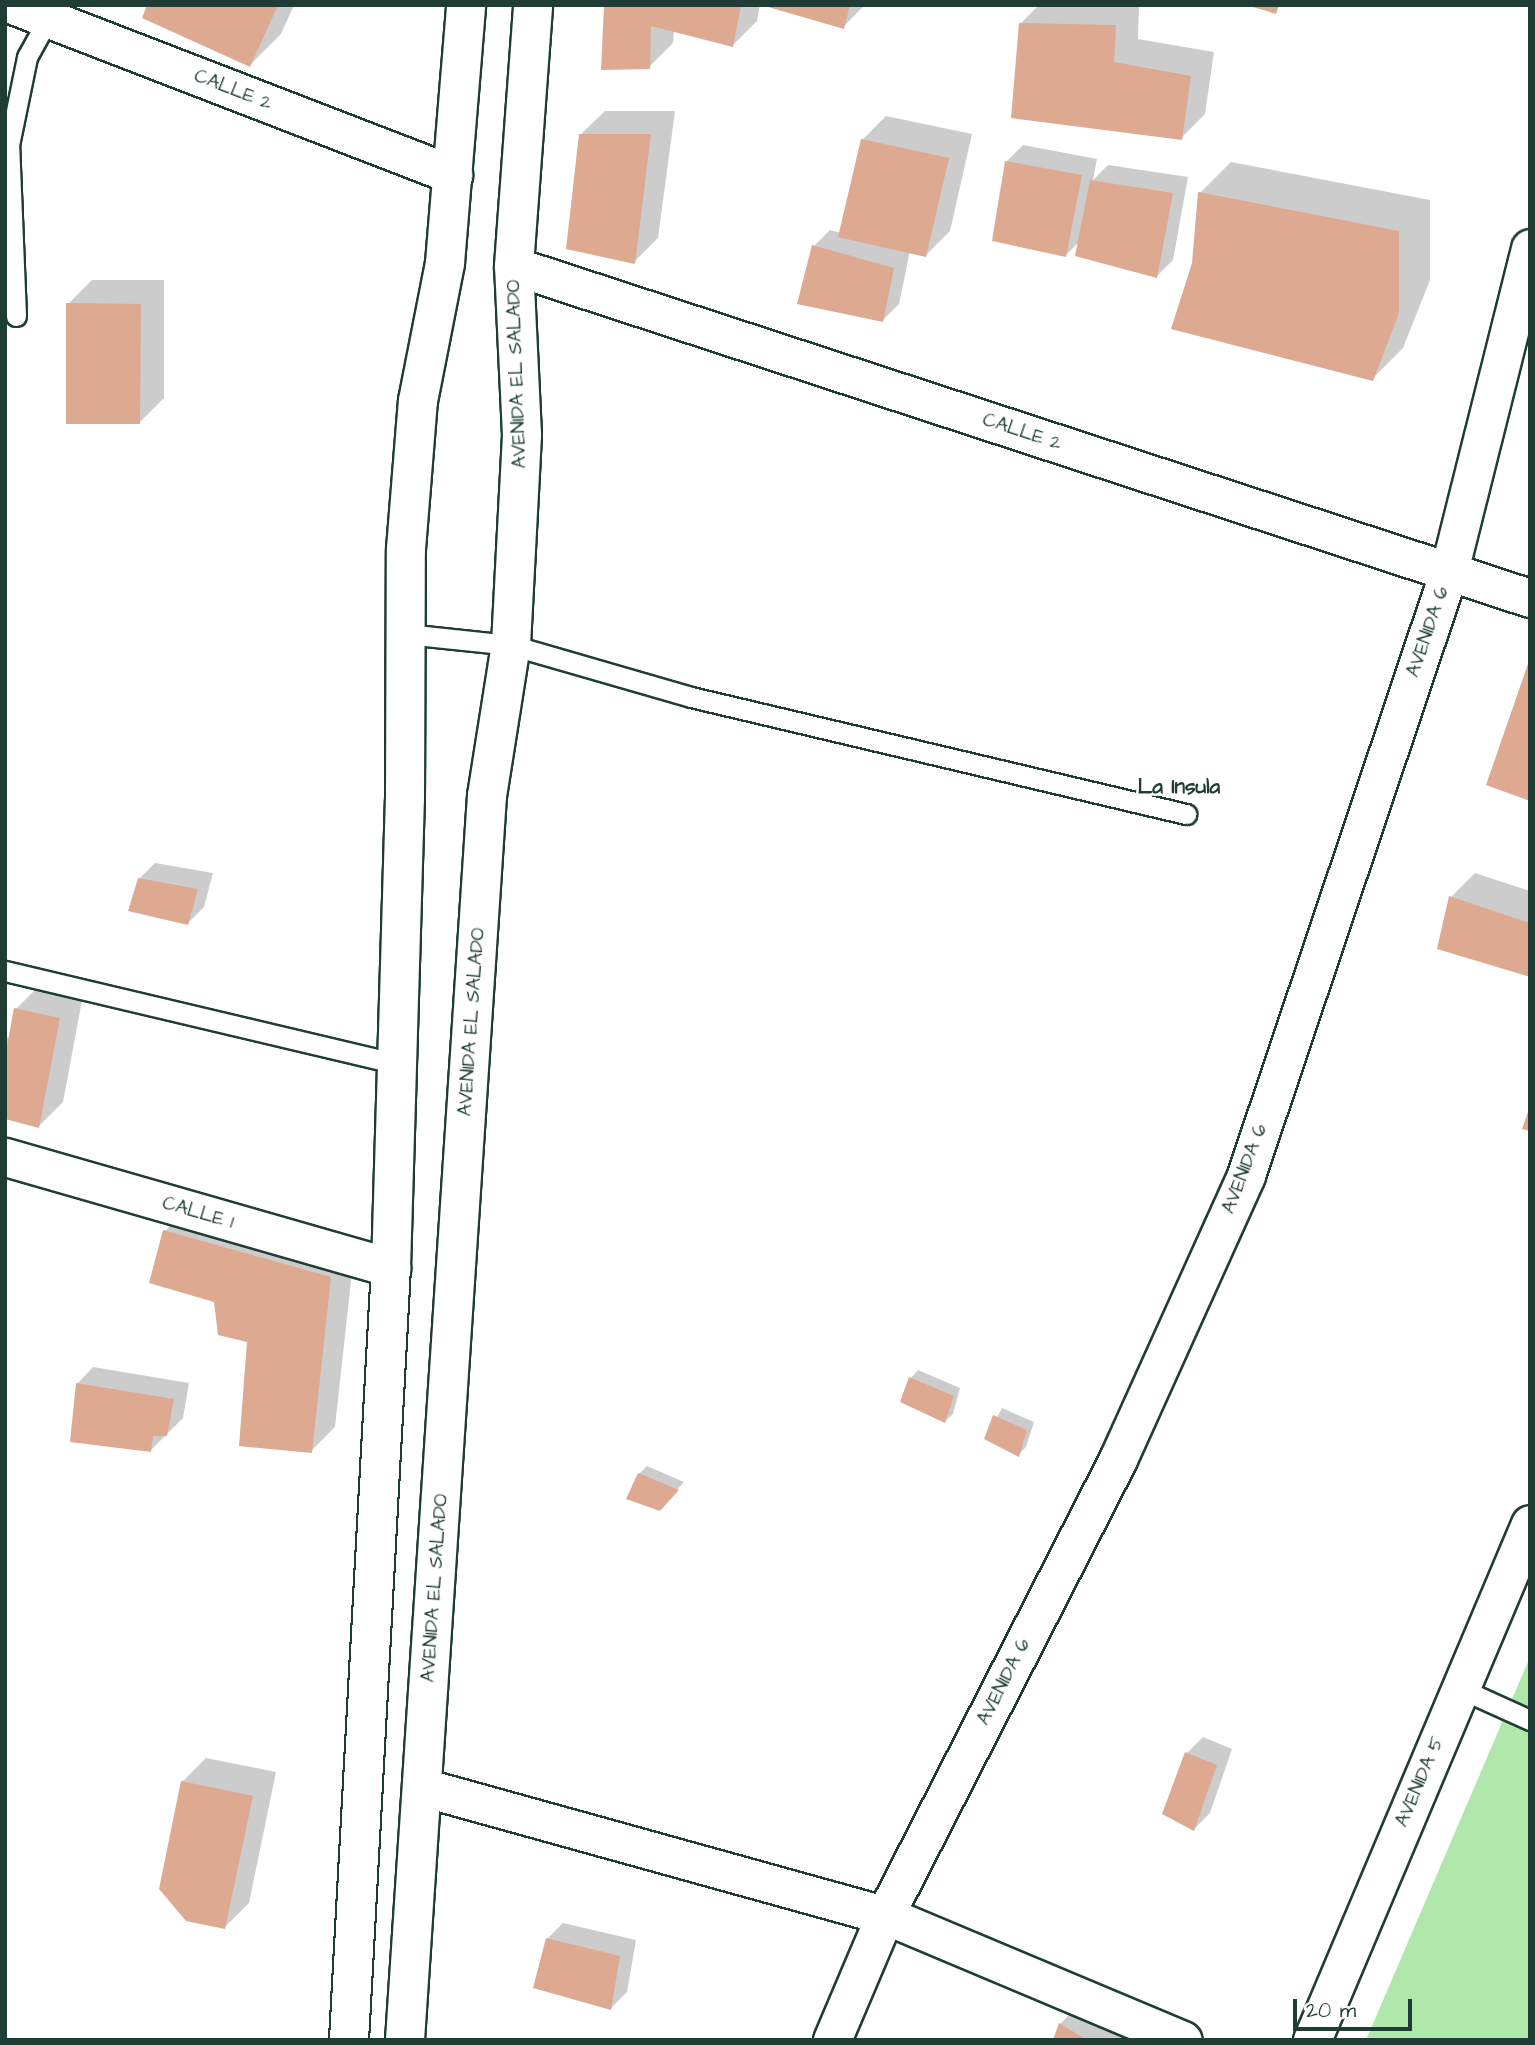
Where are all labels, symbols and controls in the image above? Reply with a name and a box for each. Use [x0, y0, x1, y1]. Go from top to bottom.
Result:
street label: CALLE 2 [191, 65, 275, 115]
street label: AVENIDA EL SALADO [502, 279, 532, 469]
street label: CALLE 2 [980, 409, 1064, 455]
street label: AVENIDA 6 [1402, 584, 1454, 680]
district label: La Insula [1138, 774, 1220, 800]
street label: AVENIDA EL SALADO [454, 927, 490, 1117]
street label: AVENIDA 6 [1217, 1121, 1273, 1217]
street label: CALLE 1 [160, 1192, 236, 1234]
street label: AVENIDA EL SALADO [417, 1493, 453, 1683]
street label: AVENIDA 6 [972, 1635, 1036, 1729]
street label: AVENIDA 5 [1391, 1734, 1449, 1830]
scale bar [1297, 1986, 1416, 2030]
text: 20 m [1306, 1996, 1356, 2025]

